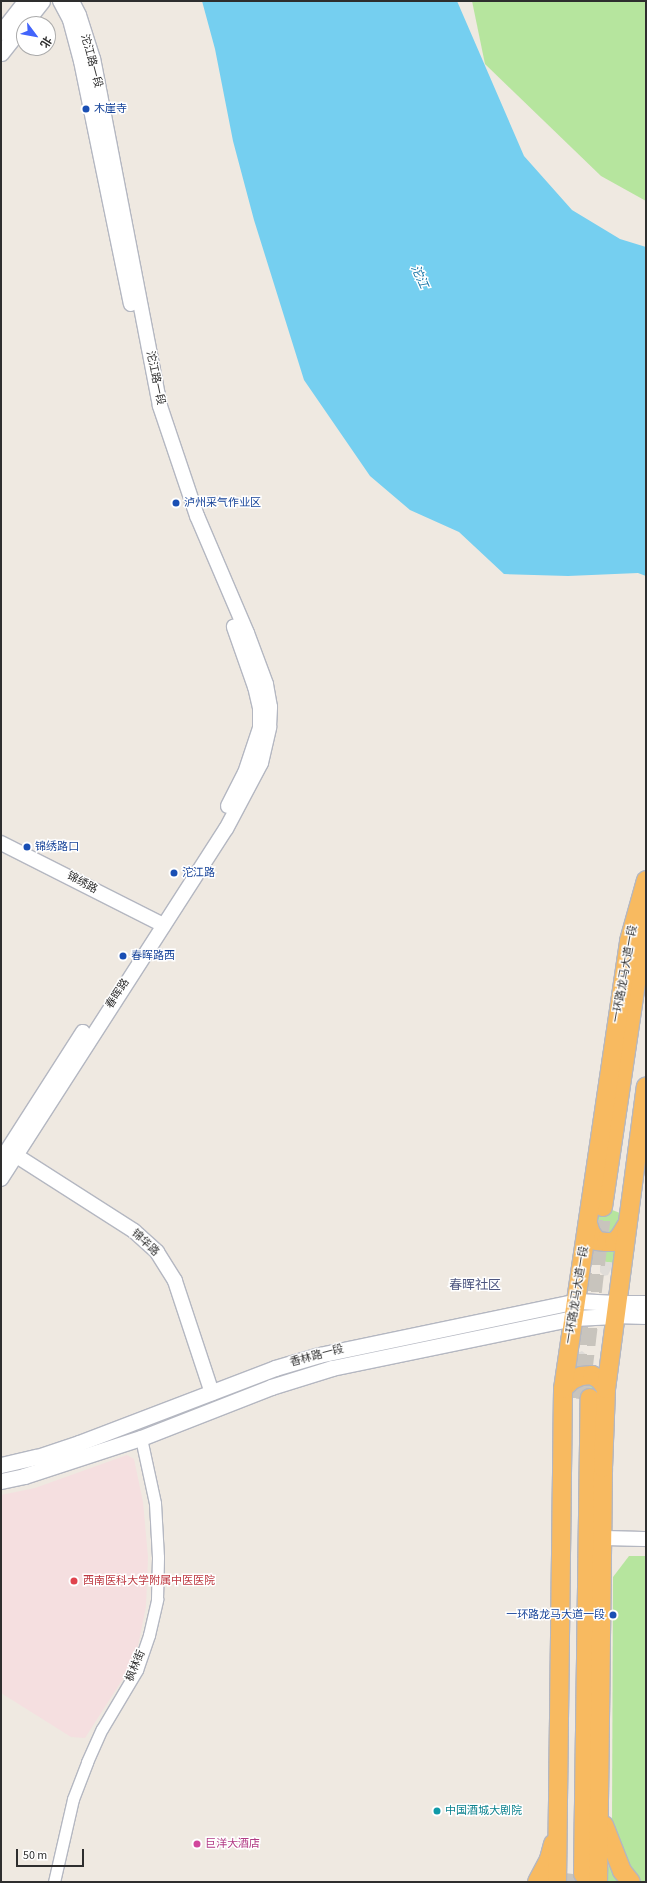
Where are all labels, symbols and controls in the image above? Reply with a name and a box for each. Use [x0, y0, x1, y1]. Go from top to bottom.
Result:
north arrow [16, 16, 56, 56]
text: 北 [36, 33, 55, 51]
street label: 沱江路一段 [78, 33, 104, 89]
place label: 木崖寺 [94, 102, 127, 116]
marker: 木崖寺 [81, 104, 91, 114]
water label: 沱江 [408, 263, 430, 291]
street label: 沱江路一段 [143, 350, 167, 406]
place label: 泸州采气作业区 [184, 496, 261, 510]
marker: 泸州采气作业区 [171, 498, 181, 508]
place label: 锦绣路口 [35, 840, 79, 854]
marker: 锦绣路口 [22, 842, 32, 852]
place label: 沱江路 [182, 866, 215, 880]
marker: 沱江路 [169, 868, 179, 878]
street label: 锦绣路 [64, 869, 100, 897]
street label: 一环路龙马大道一段 [610, 924, 640, 1024]
place label: 春晖路西 [131, 949, 175, 963]
marker: 春晖路西 [118, 951, 128, 961]
street label: 春晖路 [103, 977, 133, 1011]
street label: 锦华路 [128, 1227, 162, 1259]
street label: 一环路龙马大道一段 [563, 1245, 591, 1345]
district label: 春晖社区 [449, 1277, 501, 1293]
street label: 香林路一段 [289, 1343, 345, 1369]
place label: 西南医科大学附属中医医院 [83, 1574, 215, 1588]
marker: 西南医科大学附属中医医院 [68, 1575, 80, 1587]
place label: 一环路龙马大道一段 [506, 1608, 605, 1622]
marker: 一环路龙马大道一段 [608, 1610, 618, 1620]
street label: 枫林街 [123, 1648, 149, 1684]
place label: 中国酒城大剧院 [445, 1804, 522, 1818]
marker: 中国酒城大剧院 [432, 1806, 442, 1816]
place label: 巨洋大酒店 [205, 1837, 260, 1851]
marker: 巨洋大酒店 [192, 1839, 202, 1849]
scale bar [18, 1841, 86, 1867]
text: 50 m [23, 1847, 47, 1864]

